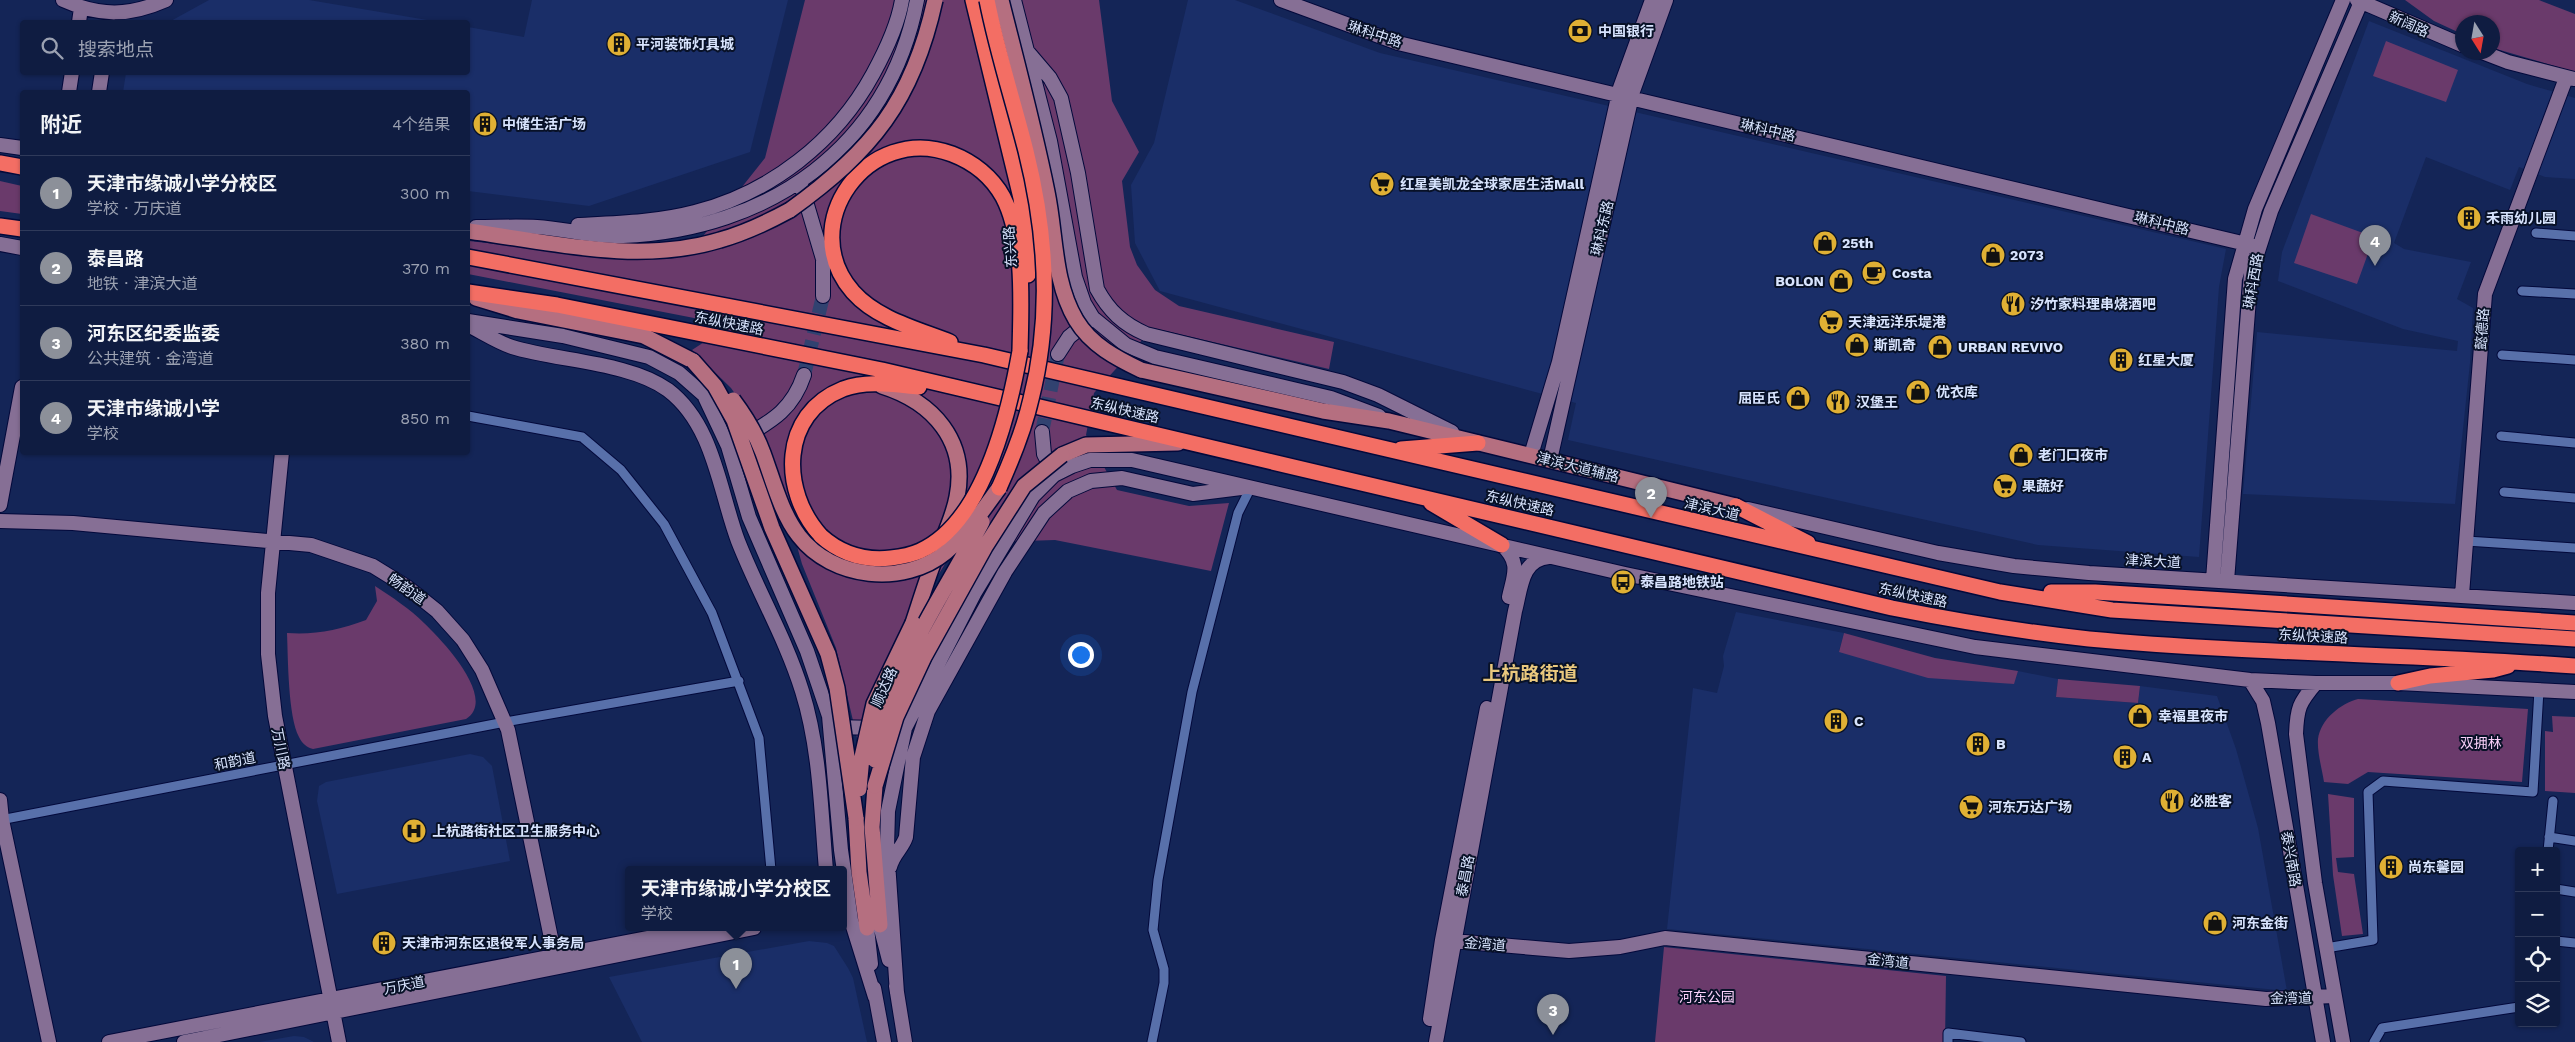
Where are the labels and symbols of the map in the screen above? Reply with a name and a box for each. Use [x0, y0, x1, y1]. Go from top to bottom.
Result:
street label: 新阔路 [2387, 8, 2431, 40]
north arrow [2455, 15, 2500, 60]
street label: 琳科中路 [1346, 18, 1404, 50]
bank icon: 中国银行 [1567, 18, 1593, 44]
place label: 中国银行 [1598, 23, 1654, 39]
building icon: 平河装饰灯具城 [606, 31, 632, 57]
place label: 平河装饰灯具城 [636, 36, 734, 52]
building icon: 中储生活广场 [472, 111, 498, 137]
place label: 中储生活广场 [502, 116, 586, 132]
street label: 琳科中路 [1739, 116, 1797, 144]
supermarket icon: 红星美凯龙全球家居生活Mall [1369, 171, 1395, 197]
place label: 红星美凯龙全球家居生活Mall [1400, 176, 1584, 192]
street label: 琳科东路 [1588, 199, 1616, 257]
building icon: 禾雨幼儿园 [2456, 205, 2482, 231]
street label: 琳科中路 [2133, 208, 2191, 238]
place label: 禾雨幼儿园 [2486, 210, 2556, 226]
street label: 东兴路 [1001, 225, 1019, 269]
pin: 4 [2359, 225, 2391, 266]
shop icon: 25th [1812, 230, 1838, 256]
place label: 25th [1842, 235, 1873, 251]
shop icon: 2073 [1980, 242, 2006, 268]
place label: 2073 [2010, 247, 2044, 263]
street label: 琳科西路 [2240, 252, 2266, 310]
cafe icon: Costa [1861, 260, 1887, 286]
place label: Costa [1892, 265, 1933, 281]
shop icon: BOLON [1828, 268, 1854, 294]
place label: BOLON [1775, 273, 1824, 289]
restaurant icon: 汐竹家料理串烧酒吧 [2000, 291, 2026, 317]
place label: 汐竹家料理串烧酒吧 [2030, 296, 2156, 312]
street label: 懿德路 [2473, 307, 2491, 351]
street label: 东纵快速路 [693, 308, 765, 338]
supermarket icon: 天津远洋乐堤港 [1818, 309, 1844, 335]
place label: 天津远洋乐堤港 [1848, 314, 1946, 330]
shop icon: 斯凯奇 [1844, 332, 1870, 358]
shop icon: URBAN REVIVO [1927, 334, 1953, 360]
place label: 斯凯奇 [1874, 337, 1916, 353]
place label: URBAN REVIVO [1958, 339, 2063, 355]
building icon: 红星大厦 [2108, 347, 2134, 373]
place label: 红星大厦 [2138, 352, 2194, 368]
shop icon: 优衣库 [1905, 379, 1931, 405]
place label: 优衣库 [1936, 384, 1978, 400]
shop icon: 屈臣氏 [1785, 385, 1811, 411]
restaurant icon: 汉堡王 [1825, 389, 1851, 415]
place label: 屈臣氏 [1738, 390, 1780, 406]
street label: 东纵快速路 [1089, 394, 1161, 426]
place label: 汉堡王 [1856, 394, 1898, 410]
shop icon: 老门口夜市 [2008, 442, 2034, 468]
place label: 老门口夜市 [2038, 447, 2108, 463]
street label: 津滨大道辅路 [1535, 449, 1621, 485]
supermarket icon: 果蔬好 [1992, 473, 2018, 499]
pin: 2 [1635, 477, 1667, 518]
place label: 果蔬好 [2022, 478, 2064, 494]
street label: 东纵快速路 [1484, 487, 1556, 519]
street label: 津滨大道 [1683, 495, 1741, 523]
street label: 津滨大道 [2125, 552, 2181, 570]
bus stop icon: 泰昌路地铁站 [1610, 569, 1636, 595]
street label: 畅韵道 [385, 570, 429, 608]
place label: 泰昌路地铁站 [1640, 574, 1724, 590]
street label: 东纵快速路 [1877, 580, 1949, 610]
street label: 东纵快速路 [2278, 626, 2348, 646]
your location [1068, 642, 1094, 668]
district label: 上杭路街道 [1482, 662, 1578, 685]
street label: 顺达路 [868, 665, 900, 709]
shop icon: 幸福里夜市 [2127, 703, 2153, 729]
building icon: C [1823, 708, 1849, 734]
place label: 幸福里夜市 [2158, 708, 2228, 724]
place label: C [1854, 713, 1864, 729]
street label: 万川路 [269, 727, 293, 771]
building icon: B [1965, 731, 1991, 757]
park label: 双拥林 [2460, 735, 2502, 751]
place label: B [1996, 736, 2006, 752]
building icon: A [2112, 744, 2138, 770]
street label: 和韵道 [213, 749, 257, 773]
place label: A [2142, 749, 2152, 765]
restaurant icon: 必胜客 [2159, 788, 2185, 814]
place label: 必胜客 [2190, 793, 2232, 809]
supermarket icon: 河东万达广场 [1958, 794, 1984, 820]
place label: 河东万达广场 [1988, 799, 2072, 815]
hospital icon: 上杭路街社区卫生服务中心 [401, 818, 427, 844]
place label: 上杭路街社区卫生服务中心 [432, 823, 600, 839]
street label: 泰兴南路 [2278, 830, 2304, 888]
street label: 泰昌路 [1453, 854, 1477, 898]
building icon: 尚东馨园 [2378, 854, 2404, 880]
place label: 尚东馨园 [2408, 859, 2464, 875]
shop icon: 河东金街 [2202, 910, 2228, 936]
place label: 河东金街 [2232, 915, 2288, 931]
building icon: 天津市河东区退役军人事务局 [371, 930, 397, 956]
street label: 金湾道 [1463, 934, 1507, 954]
place label: 天津市河东区退役军人事务局 [402, 935, 584, 951]
pin: 1 [720, 948, 752, 989]
street label: 金湾道 [1866, 951, 1910, 971]
street label: 万庆道 [382, 973, 426, 997]
park label: 河东公园 [1679, 989, 1735, 1005]
street label: 金湾道 [2270, 990, 2312, 1006]
pin: 3 [1537, 994, 1569, 1035]

